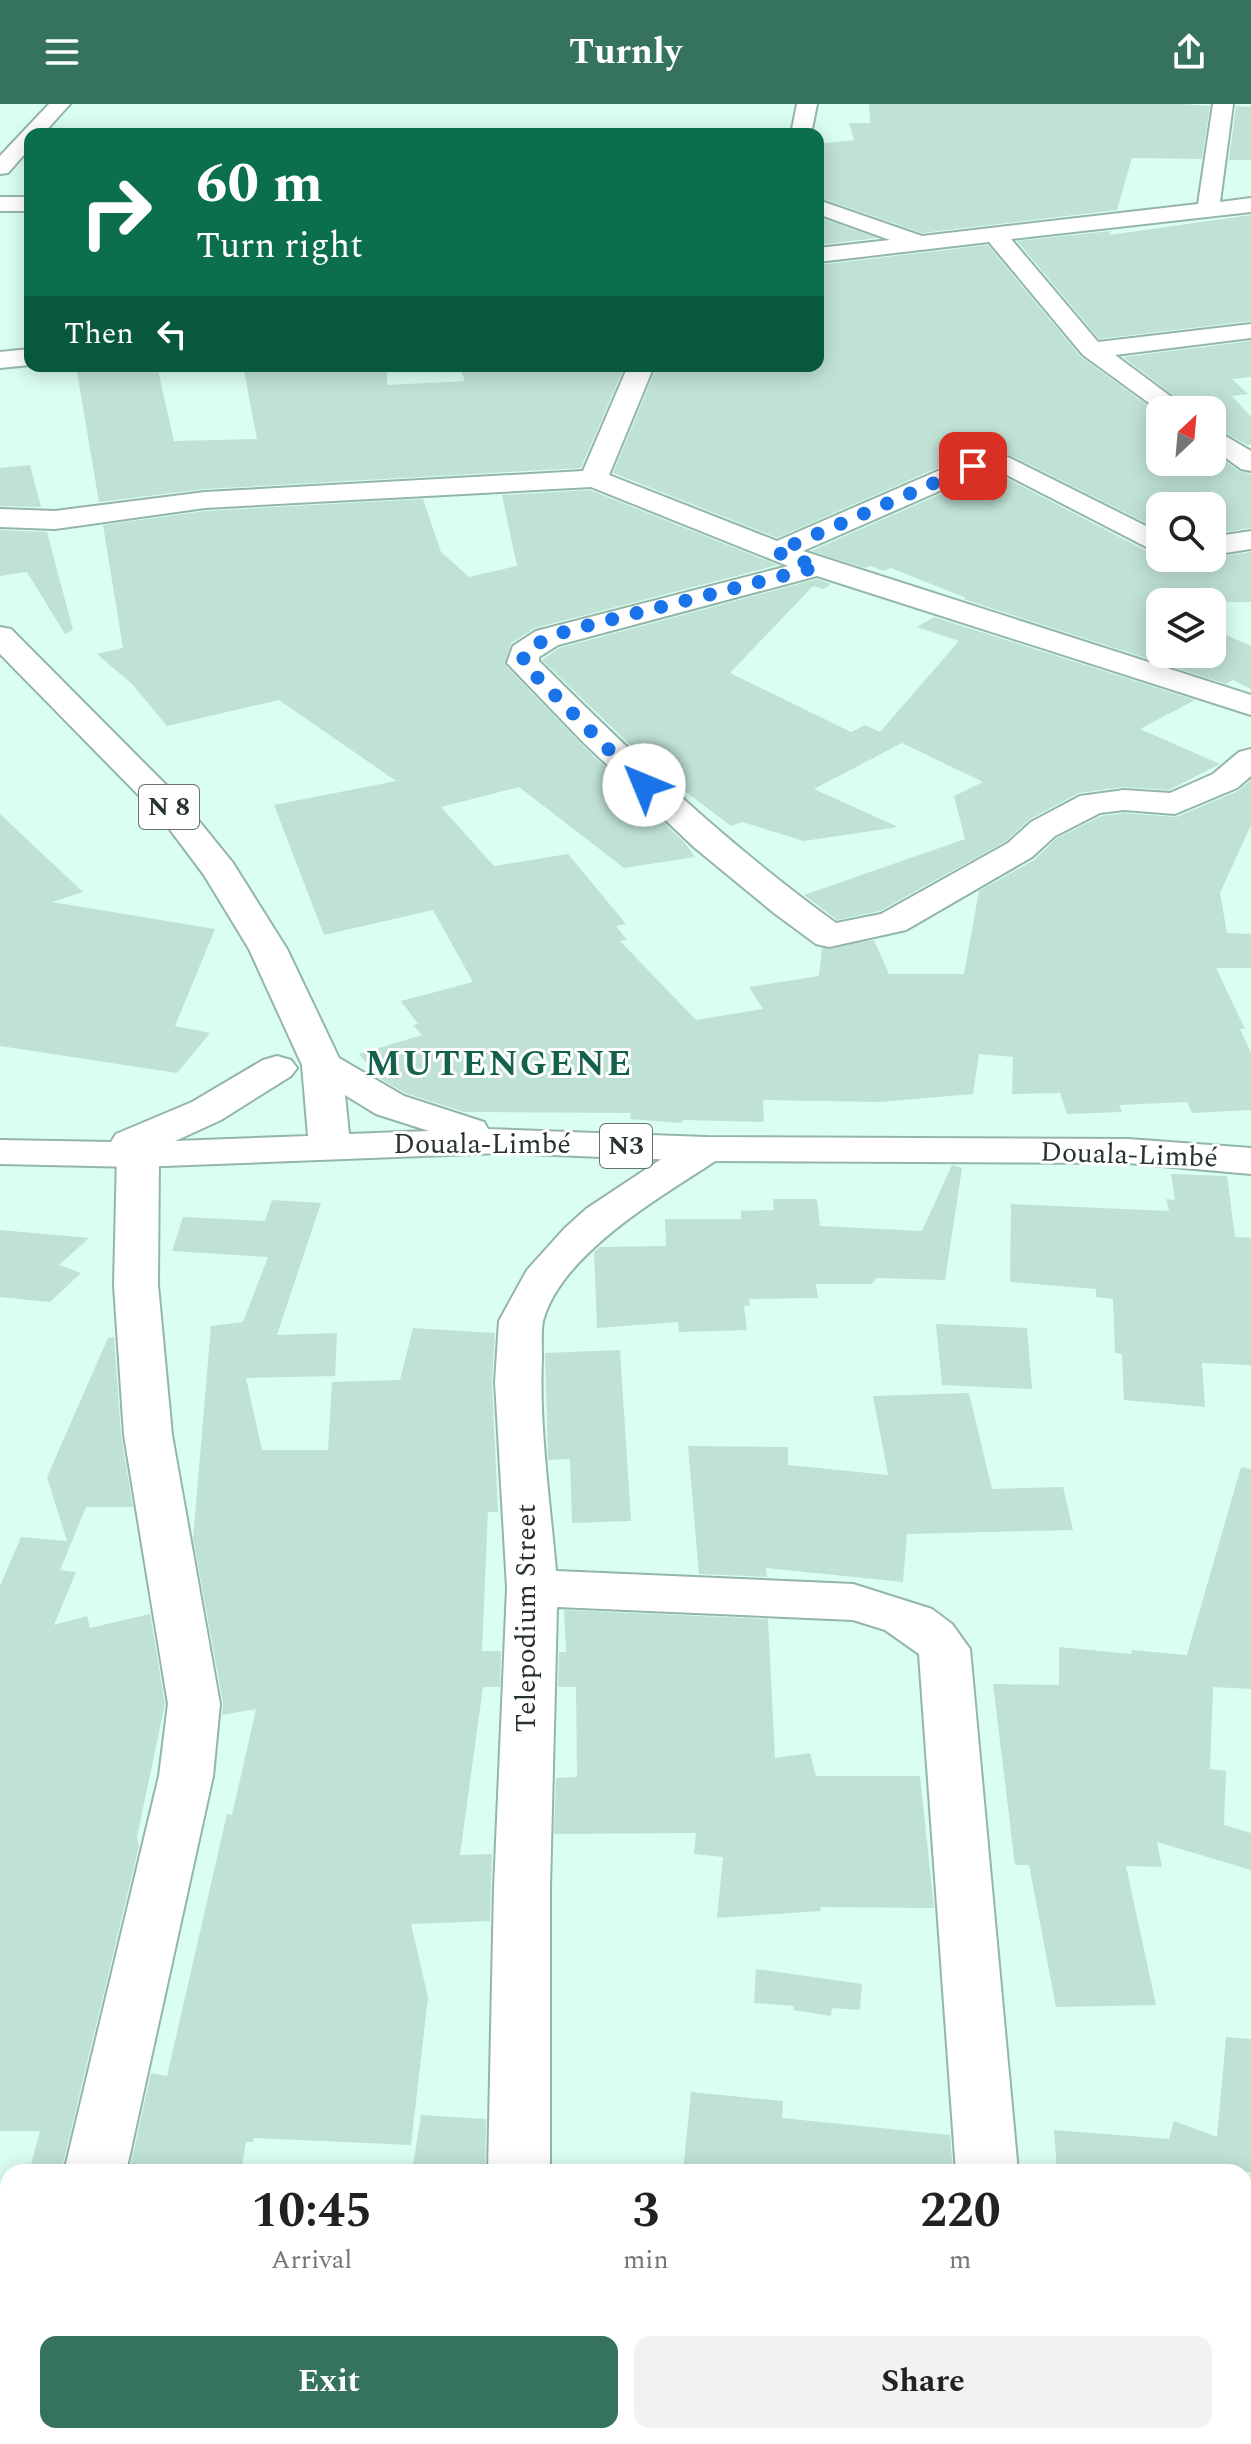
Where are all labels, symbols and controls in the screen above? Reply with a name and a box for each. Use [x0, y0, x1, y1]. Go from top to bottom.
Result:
text: Turnly [569, 25, 682, 80]
icon: menu [40, 30, 84, 74]
icon: share [1167, 30, 1211, 74]
text: 60 m [196, 142, 323, 227]
icon: right [64, 160, 168, 264]
text: Turn right [196, 219, 363, 274]
text: Then [64, 311, 134, 357]
icon: left [150, 312, 194, 356]
north arrow [1146, 396, 1226, 476]
map controls [1146, 396, 1226, 668]
pin [939, 432, 1007, 500]
icon: arrive [951, 444, 995, 488]
button: search [1146, 492, 1226, 572]
button: layers [1146, 588, 1226, 668]
position arrow [602, 743, 686, 827]
road number: N 8 [139, 785, 199, 829]
district label: MUTENGENE [365, 1037, 633, 1092]
street label: Douala-Limbé [393, 1123, 571, 1166]
road number: N3 [600, 1124, 652, 1168]
street label: Douala-Limbé [1040, 1130, 1218, 1180]
street label: Telepodium Street [505, 1504, 548, 1732]
text: 10:45 [251, 2175, 372, 2248]
text: 3 [632, 2175, 659, 2248]
text: 220 [920, 2175, 1001, 2248]
text: Arrival [271, 2240, 352, 2280]
text: min [623, 2240, 669, 2280]
text: m [949, 2240, 971, 2280]
button: Exit [40, 2336, 618, 2428]
button: Share [634, 2336, 1212, 2428]

